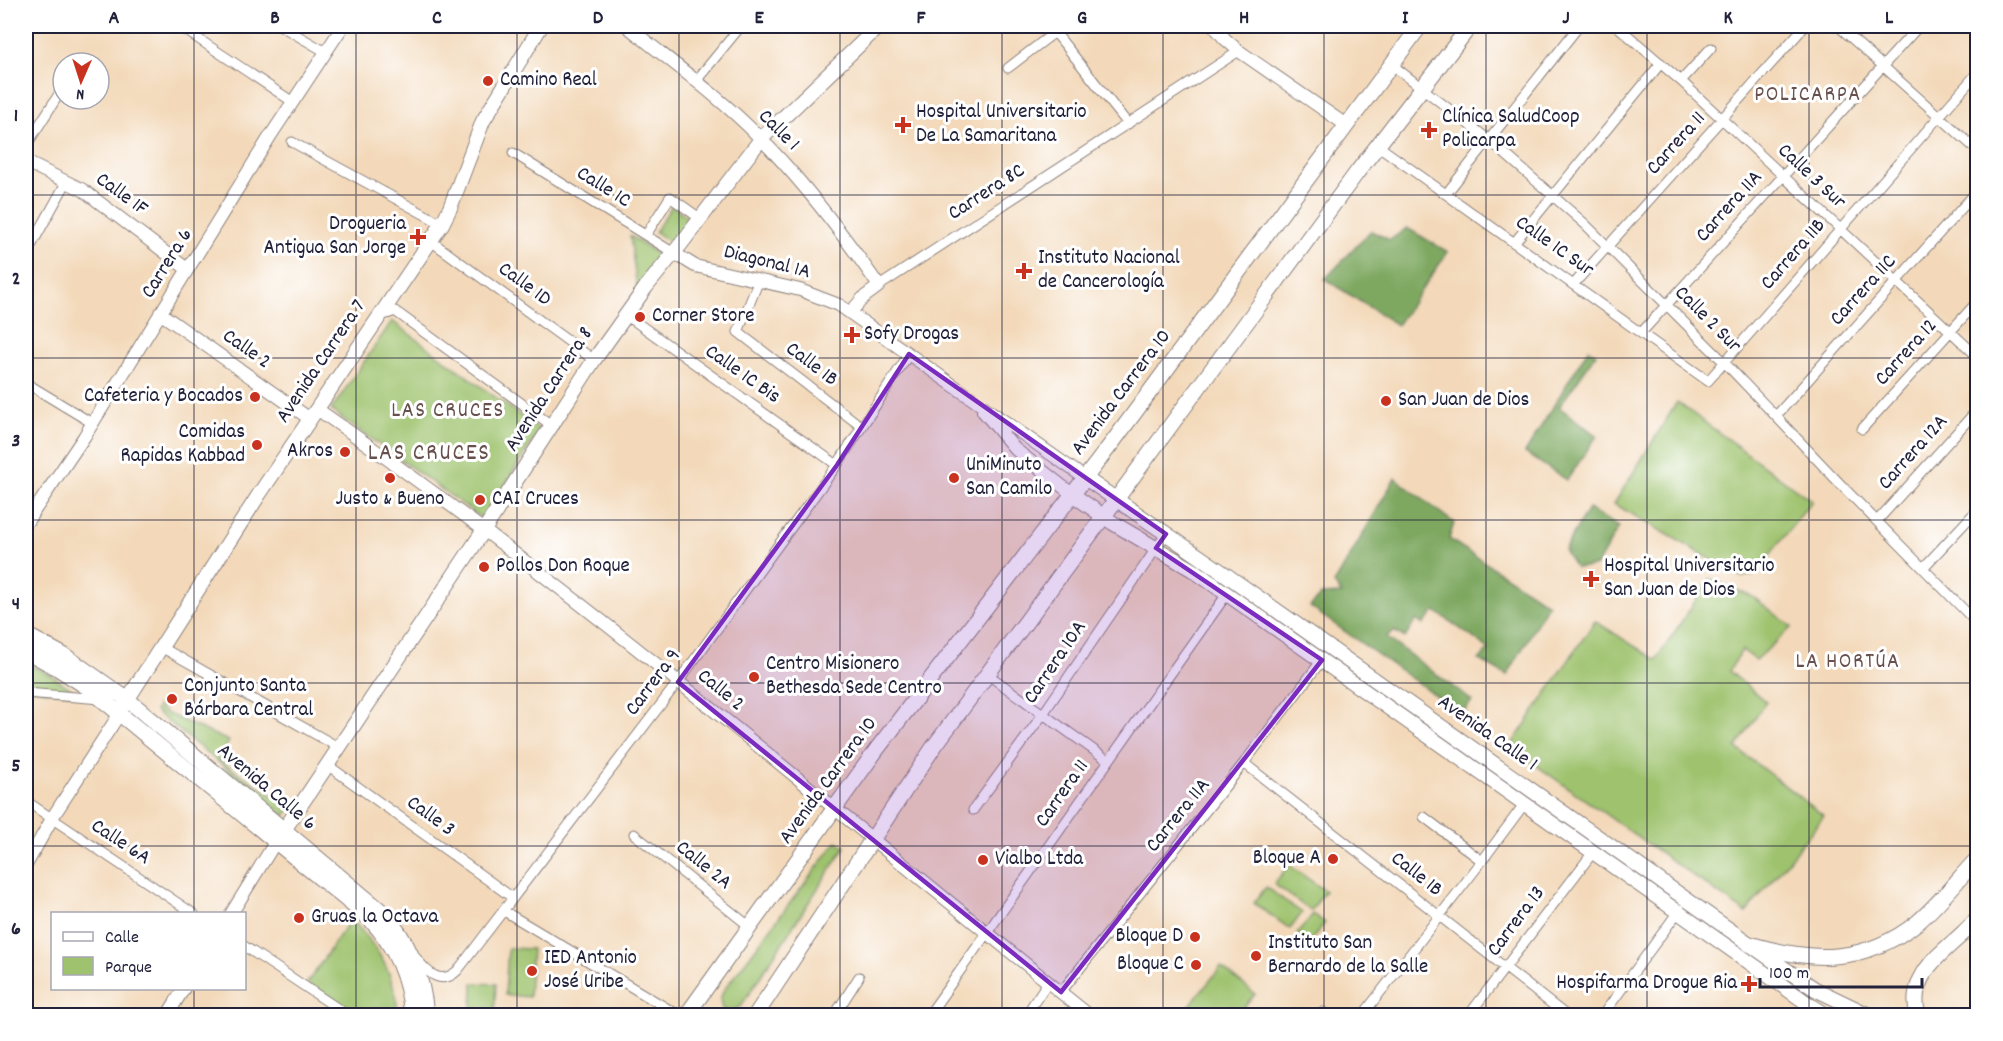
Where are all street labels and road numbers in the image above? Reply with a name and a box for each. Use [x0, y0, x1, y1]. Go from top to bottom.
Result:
street label: Calle 1 [750, 103, 806, 159]
street label: Carrera 11 [1640, 105, 1714, 183]
street label: Calle 3 Sur [1770, 137, 1852, 217]
street label: Carrera 8C [943, 157, 1031, 229]
street label: Calle 1C [570, 160, 636, 216]
street label: Carrera 11A [1689, 164, 1771, 250]
street label: Calle 1F [89, 166, 154, 225]
street label: Calle 1C Sur [1508, 209, 1600, 285]
street label: Carrera 11B [1754, 212, 1834, 298]
street label: Carrera 6 [135, 223, 201, 305]
street label: Diagonal 1A [720, 238, 814, 288]
street label: Carrera 11C [1824, 249, 1904, 333]
street label: Calle 1D [491, 255, 557, 315]
street label: Calle 2 Sur [1667, 280, 1748, 361]
street label: Avenida Carrera 7 [270, 294, 374, 430]
street label: Carrera 12 [1869, 313, 1945, 393]
street label: Calle 2 [216, 322, 276, 378]
street label: Avenida Carrera 8 [498, 322, 602, 458]
street label: Avenida Carrera 10 [1065, 324, 1179, 462]
street label: Calle 1B [778, 335, 844, 395]
street label: Calle 1C Bis [698, 338, 786, 412]
street label: Carrera 12A [1872, 408, 1956, 498]
street label: Carrera 10A [1017, 615, 1095, 711]
street label: Carrera 9 [619, 643, 689, 723]
street label: Calle 2 [690, 663, 750, 719]
street label: Avenida Calle 1 [1431, 688, 1543, 780]
street label: Avenida Carrera 10 [772, 711, 886, 851]
street label: Avenida Calle 6 [210, 737, 322, 839]
street label: Carrera 11 [1029, 754, 1097, 834]
street label: Carrera 11A [1140, 772, 1218, 860]
street label: Calle 3 [400, 789, 460, 845]
street label: Calle 6A [84, 812, 156, 874]
street label: Calle 2A [668, 834, 738, 898]
street label: Calle 1B [1384, 845, 1448, 905]
street label: Carrera 13 [1481, 880, 1553, 964]

